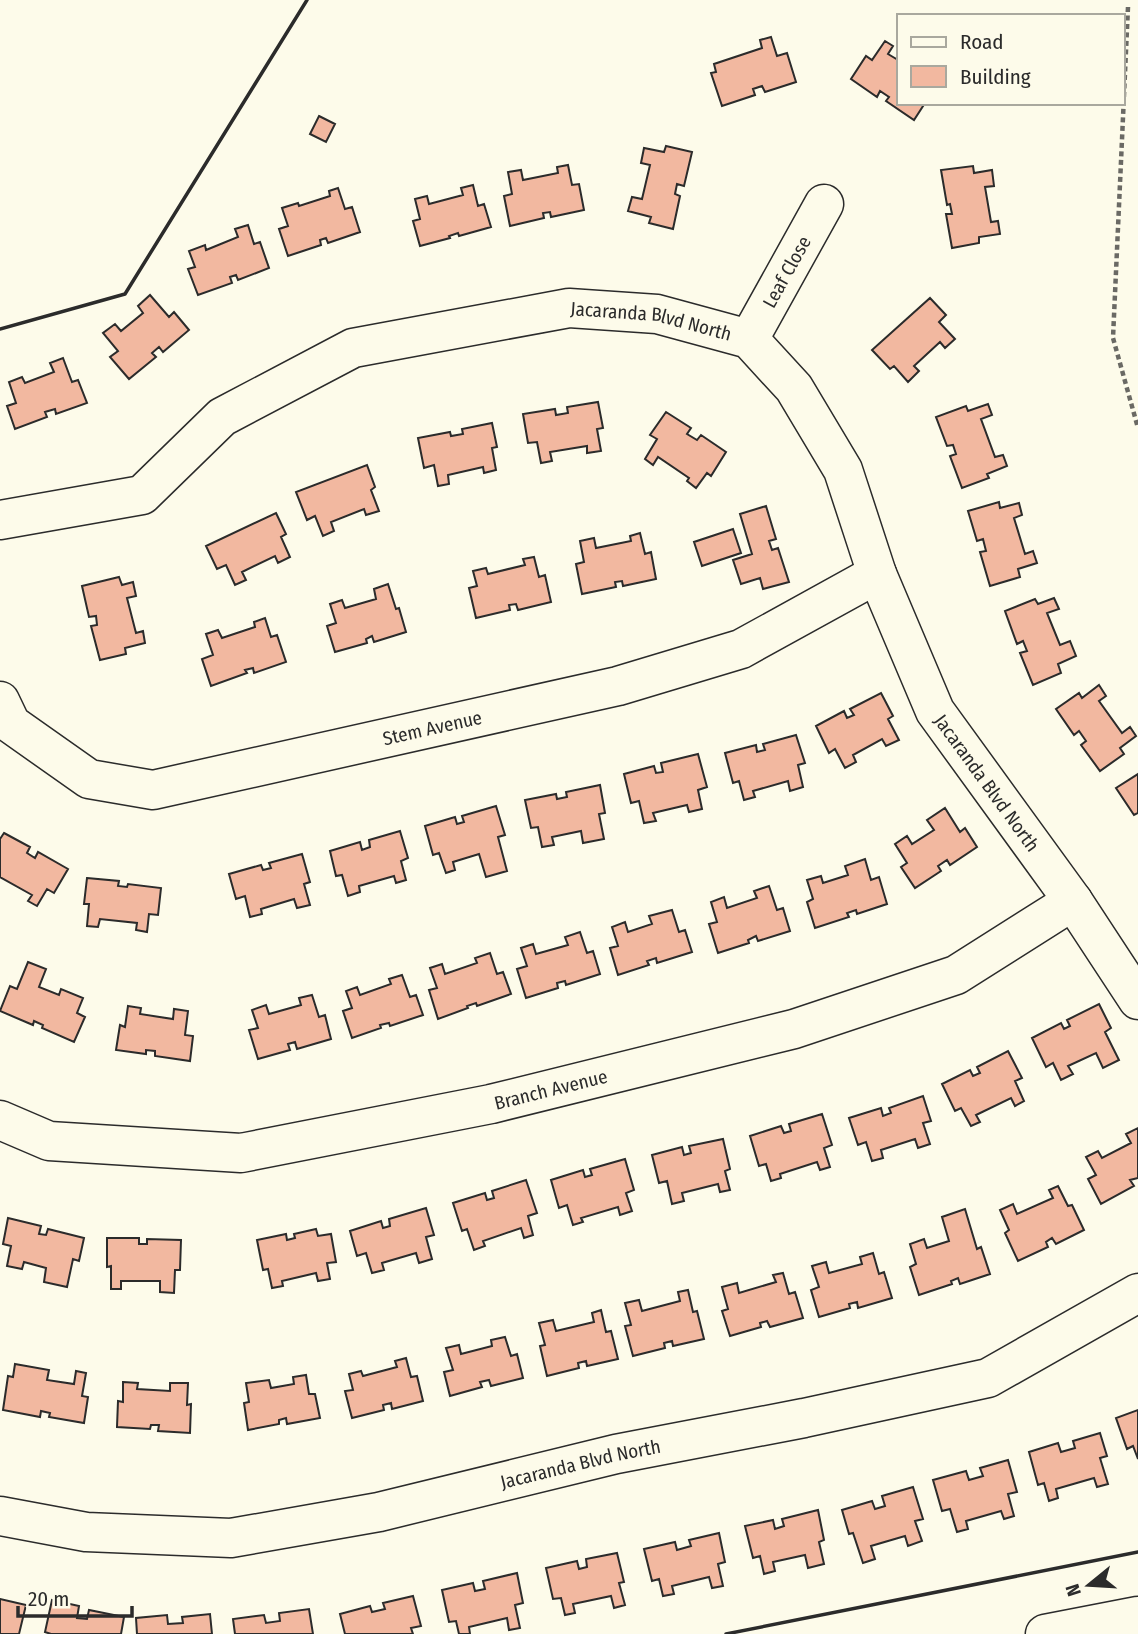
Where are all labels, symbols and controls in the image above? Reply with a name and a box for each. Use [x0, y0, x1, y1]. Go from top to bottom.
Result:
legend [897, 14, 1124, 105]
text: Road [960, 29, 1004, 55]
text: Building [960, 64, 1031, 90]
street label: Leaf Close [757, 232, 816, 312]
street label: Jacaranda Blvd North [570, 297, 734, 345]
street label: Stem Avenue [380, 705, 484, 750]
street label: Jacaranda Blvd North [930, 710, 1044, 856]
street label: Branch Avenue [492, 1064, 610, 1114]
street label: Jacaranda Blvd North [498, 1434, 662, 1493]
north arrow [1054, 1550, 1124, 1620]
scale bar [18, 1574, 131, 1618]
text: N [1061, 1581, 1086, 1599]
text: 20 m [28, 1586, 69, 1612]

